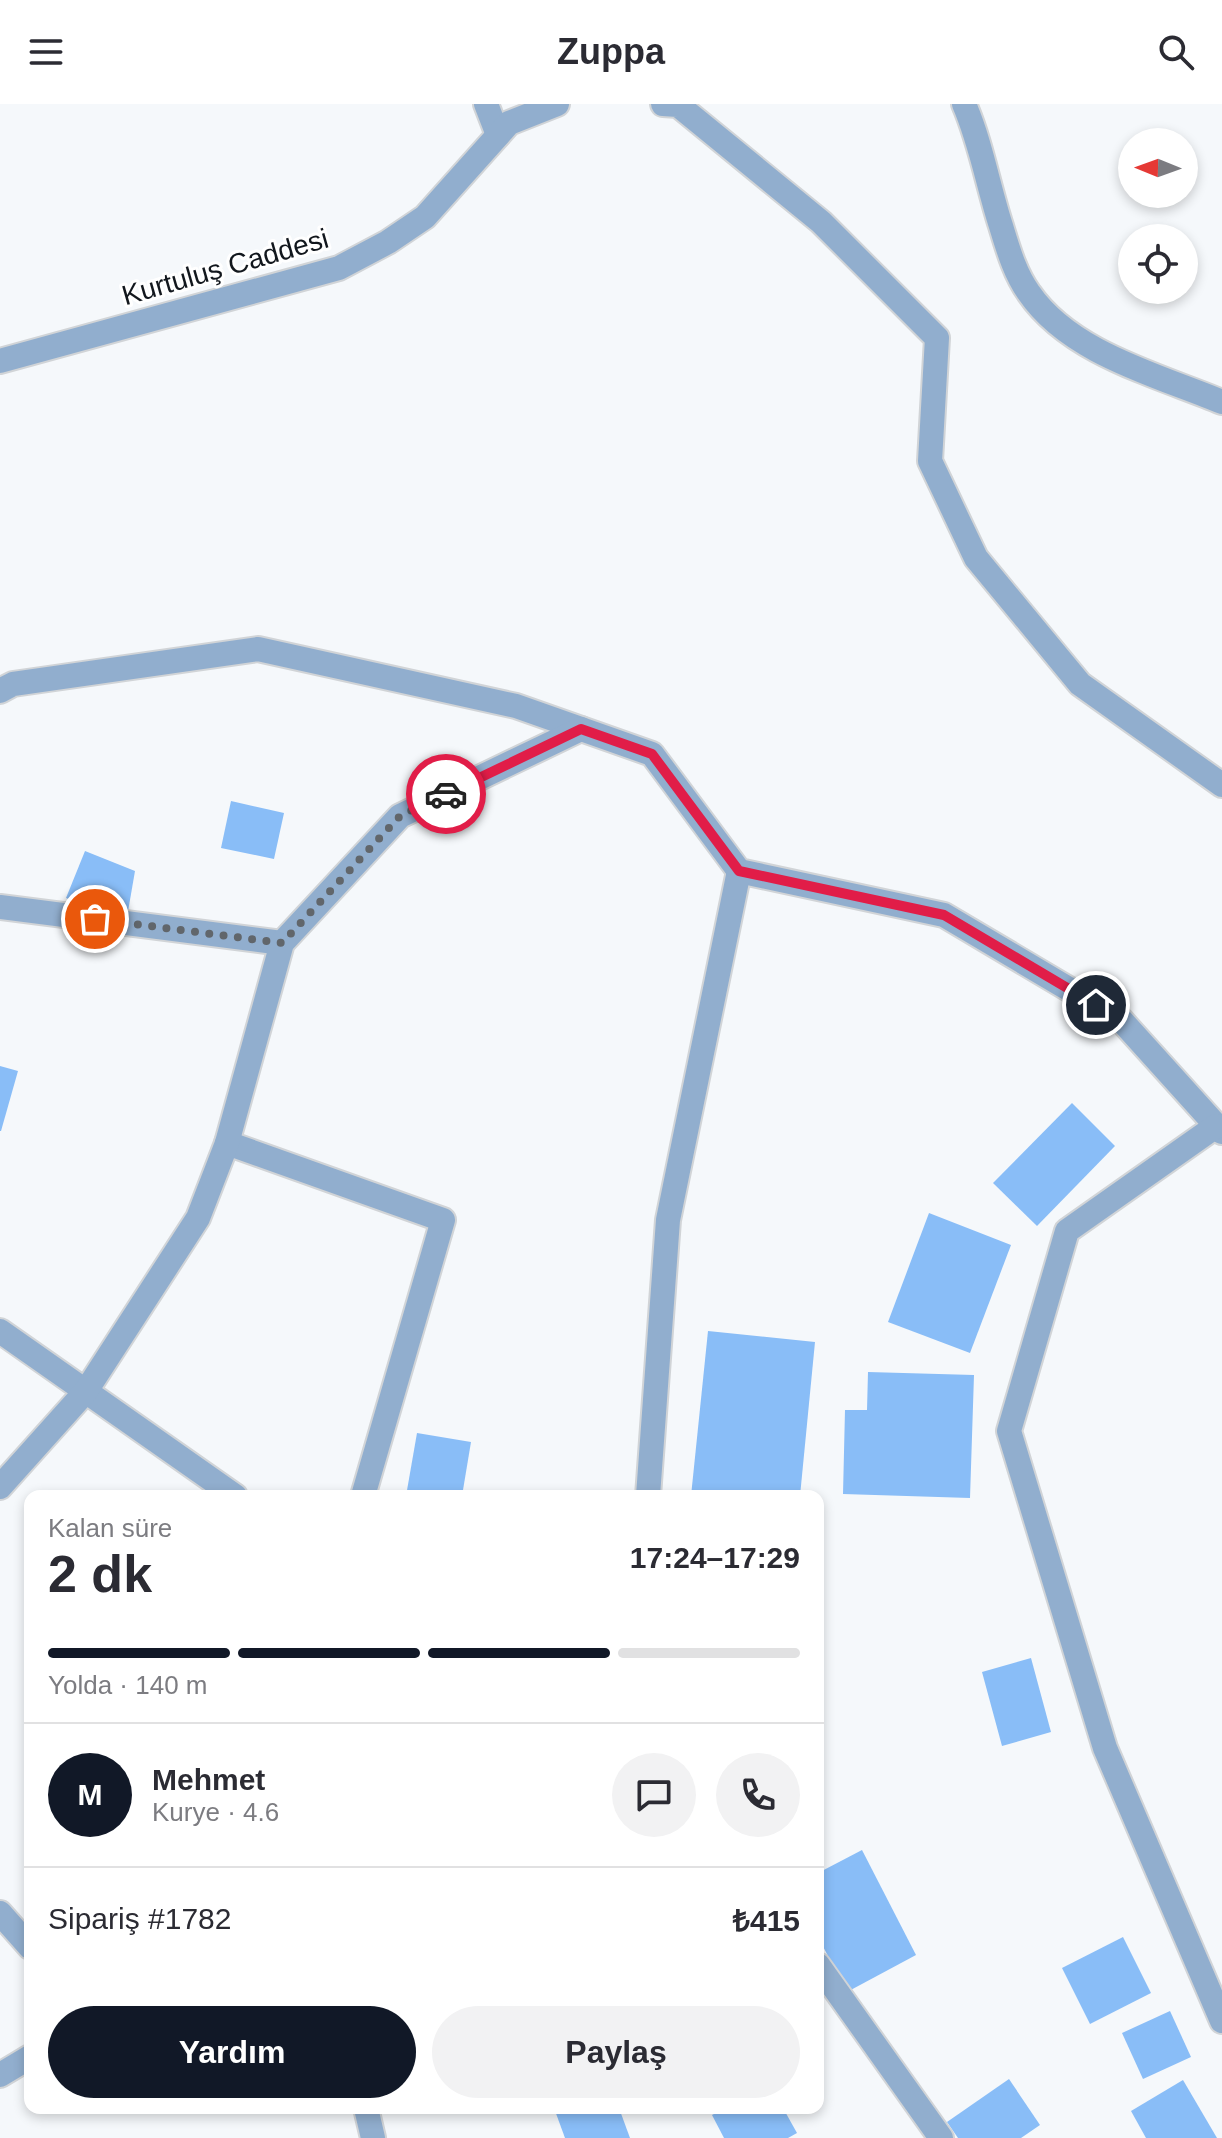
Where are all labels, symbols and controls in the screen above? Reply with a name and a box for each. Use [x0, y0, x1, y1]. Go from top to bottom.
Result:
icon: menu [24, 30, 68, 74]
icon: search [1154, 30, 1198, 74]
text: Zuppa [557, 31, 665, 72]
north arrow [1118, 128, 1198, 208]
map controls [1118, 128, 1198, 304]
street label: Kurtuluş Caddesi [118, 223, 332, 311]
button: locate [1118, 224, 1198, 304]
courier [406, 754, 486, 834]
icon: car [424, 772, 468, 816]
pin [61, 885, 129, 953]
icon: bag [73, 897, 117, 941]
pin [1062, 971, 1130, 1039]
icon: home [1074, 983, 1118, 1027]
text: Kalan süre [48, 1513, 172, 1543]
text: 17:24–17:29 [630, 1541, 800, 1574]
text: 2 dk [48, 1545, 152, 1603]
text: Yolda · 140 m [48, 1670, 207, 1700]
button: chat [612, 1753, 696, 1837]
button: phone [716, 1753, 800, 1837]
text: Mehmet [152, 1763, 265, 1796]
text: M [78, 1778, 103, 1811]
text: Kurye · 4.6 [152, 1797, 279, 1827]
text: Sipariş #1782 [48, 1902, 231, 1935]
text: ₺415 [733, 1904, 800, 1937]
button: Yardım [48, 2006, 416, 2098]
button: Paylaş [432, 2006, 800, 2098]

